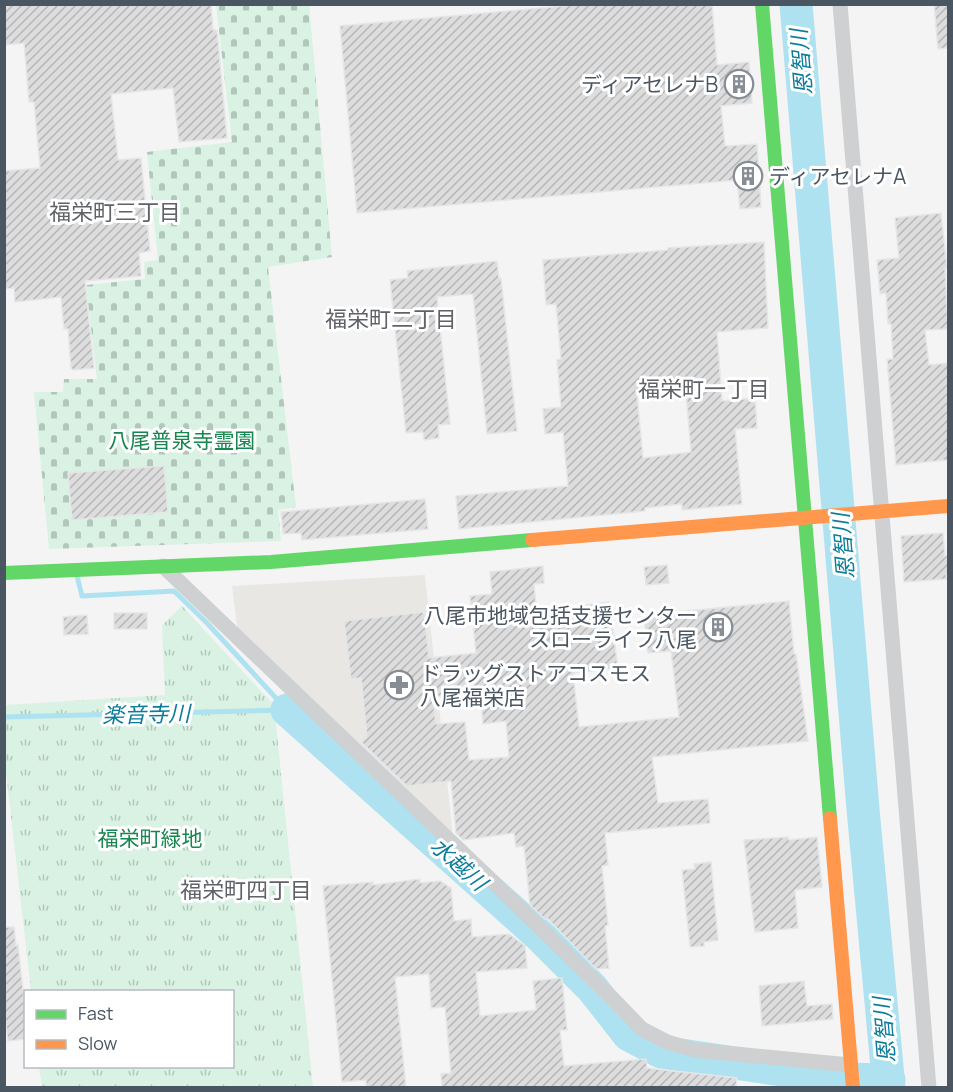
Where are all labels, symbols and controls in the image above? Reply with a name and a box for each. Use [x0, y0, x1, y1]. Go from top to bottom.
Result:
water label: 恩智川 [783, 26, 819, 96]
building icon: ディアセレナB [723, 68, 755, 100]
place label: ディアセレナB [581, 70, 718, 98]
building icon: ディアセレナA [732, 160, 764, 192]
place label: ディアセレナA [769, 162, 906, 190]
district label: 福栄町三丁目 [49, 197, 181, 227]
district label: 福栄町二丁目 [325, 304, 457, 334]
district label: 福栄町一丁目 [638, 374, 770, 404]
park label: 八尾普泉寺霊園 [109, 426, 256, 454]
water label: 恩智川 [825, 510, 861, 580]
place label: 八尾市地域包括支援センター スローライフ八尾 [424, 601, 697, 653]
building icon: 八尾市地域包括支援センター スローライフ八尾 [702, 611, 734, 643]
place label: ドラッグストアコスモス 八尾福栄店 [420, 659, 651, 711]
pharmacy icon: ドラッグストアコスモス 八尾福栄店 [383, 669, 415, 701]
water label: 楽音寺川 [102, 698, 192, 730]
park label: 福栄町緑地 [98, 824, 203, 852]
water label: 水越川 [424, 831, 495, 899]
district label: 福栄町四丁目 [180, 875, 312, 905]
legend [24, 990, 234, 1068]
water label: 恩智川 [866, 994, 902, 1064]
text: Fast [78, 1001, 113, 1025]
text: Slow [78, 1031, 118, 1055]

